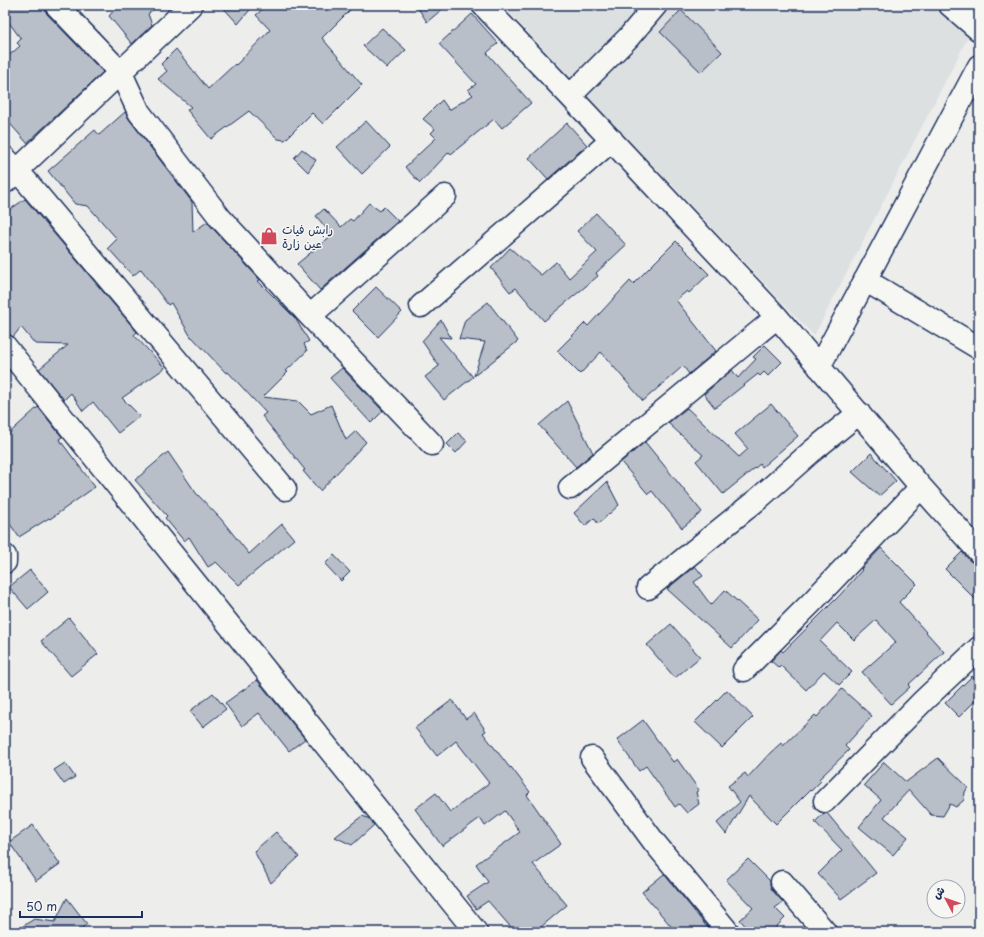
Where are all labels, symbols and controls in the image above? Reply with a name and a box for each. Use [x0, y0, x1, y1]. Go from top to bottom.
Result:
place label: رابش فيات عين زارة [282, 220, 333, 252]
shop icon: رابش فيات عين زارة [259, 226, 279, 246]
north arrow [926, 879, 966, 919]
text: ش [928, 882, 948, 902]
scale bar [20, 893, 142, 919]
text: 50 m [26, 897, 57, 915]

